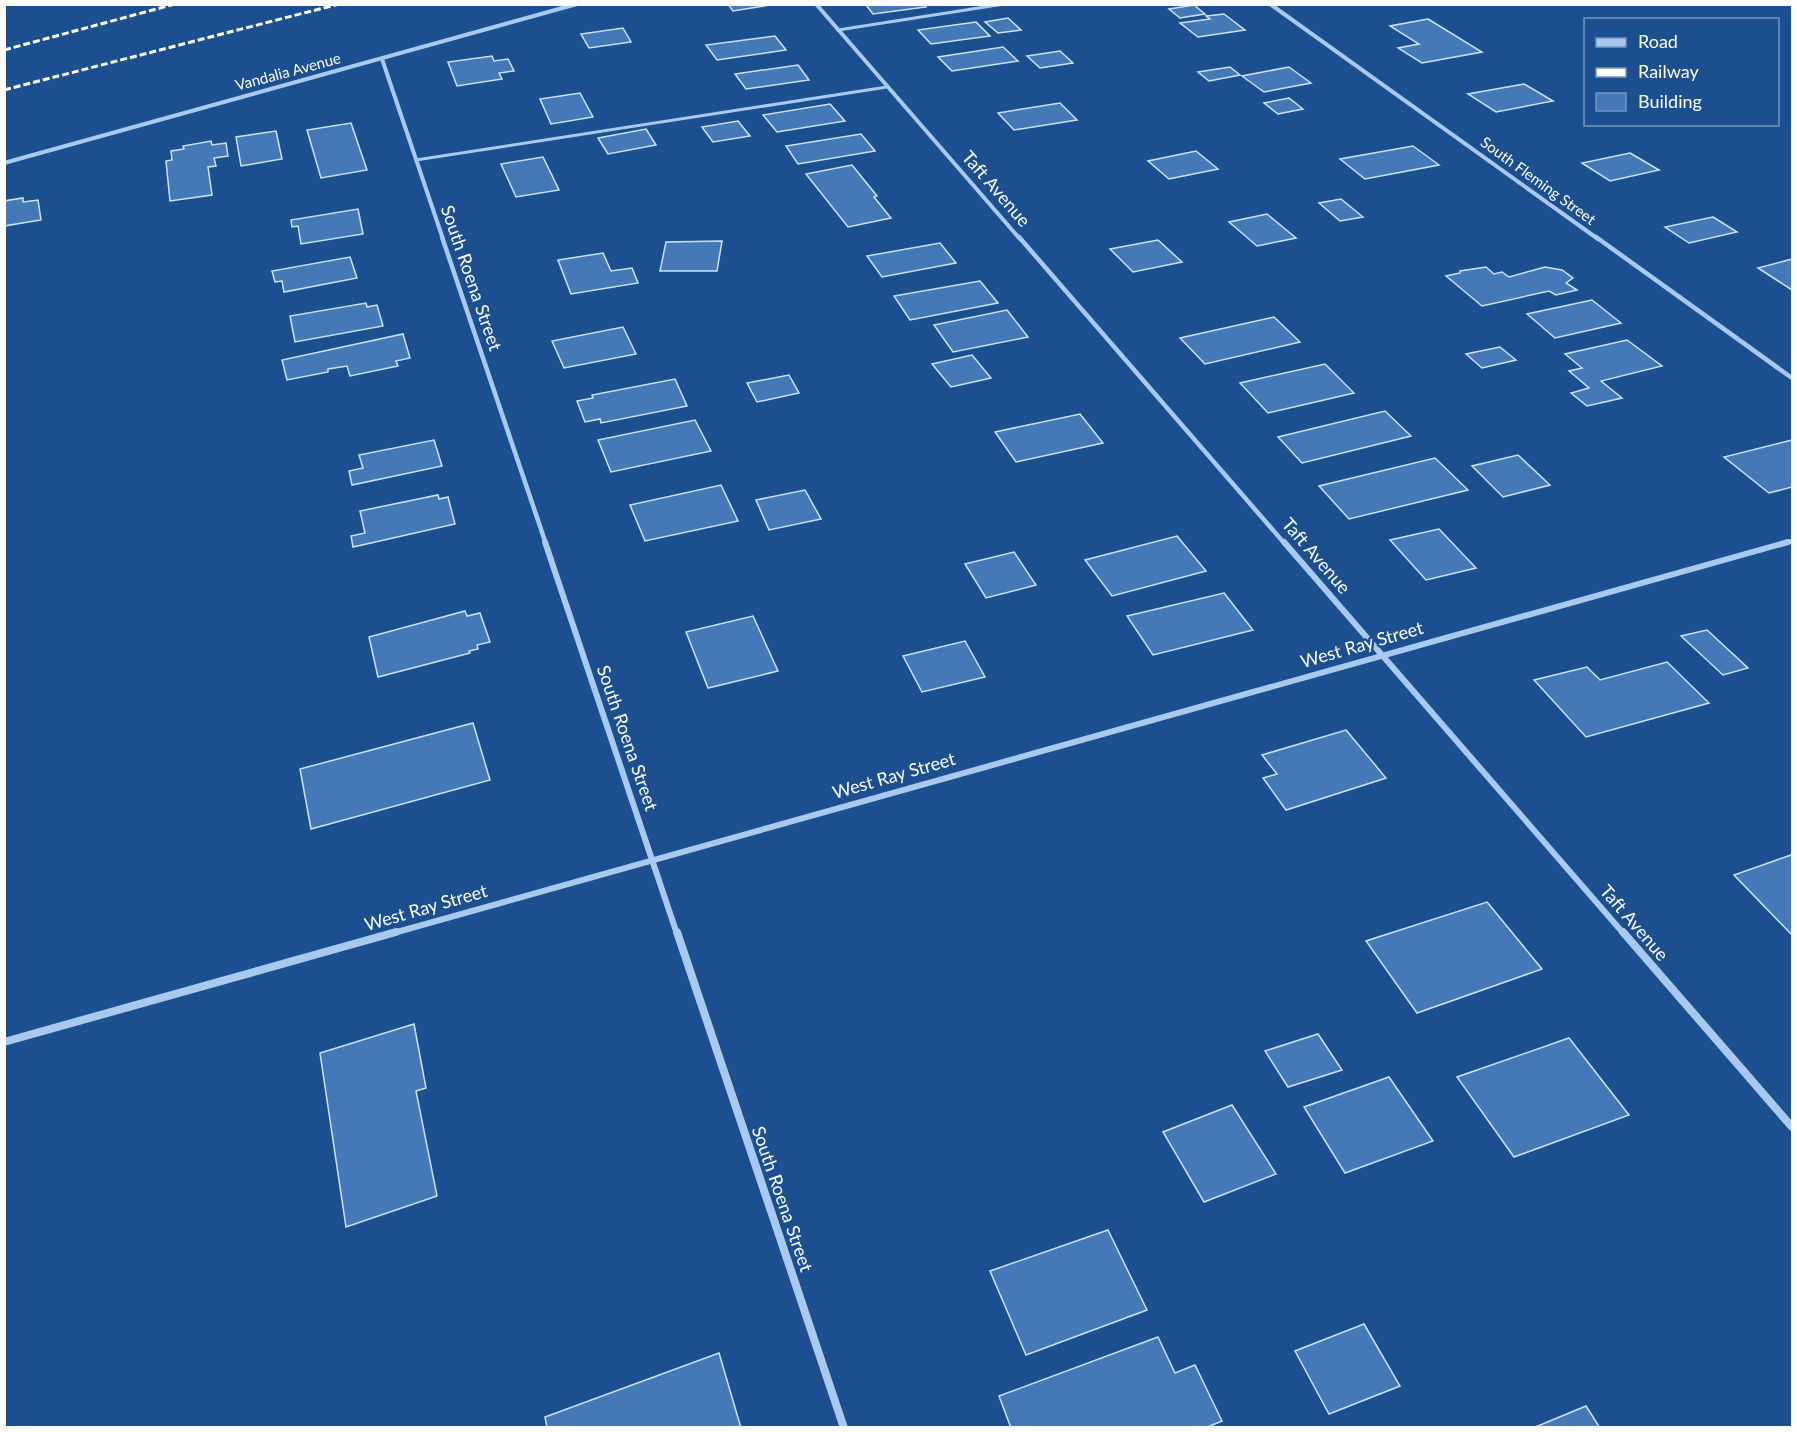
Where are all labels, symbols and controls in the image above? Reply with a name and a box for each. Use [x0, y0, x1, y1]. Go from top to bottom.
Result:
legend [1584, 18, 1779, 126]
text: Road [1638, 30, 1678, 52]
street label: Vandalia Avenue [233, 48, 342, 94]
text: Railway [1638, 60, 1699, 82]
text: Building [1638, 90, 1702, 112]
street label: South Fleming Street [1478, 132, 1600, 228]
street label: Taft Avenue [958, 146, 1036, 231]
street label: South Roena Street [437, 202, 507, 354]
street label: Taft Avenue [1278, 513, 1356, 598]
street label: West Ray Street [1298, 616, 1426, 672]
street label: South Roena Street [593, 662, 663, 814]
street label: West Ray Street [830, 747, 958, 803]
street label: West Ray Street [362, 879, 490, 935]
street label: Taft Avenue [1596, 880, 1674, 965]
street label: South Roena Street [748, 1123, 818, 1275]

